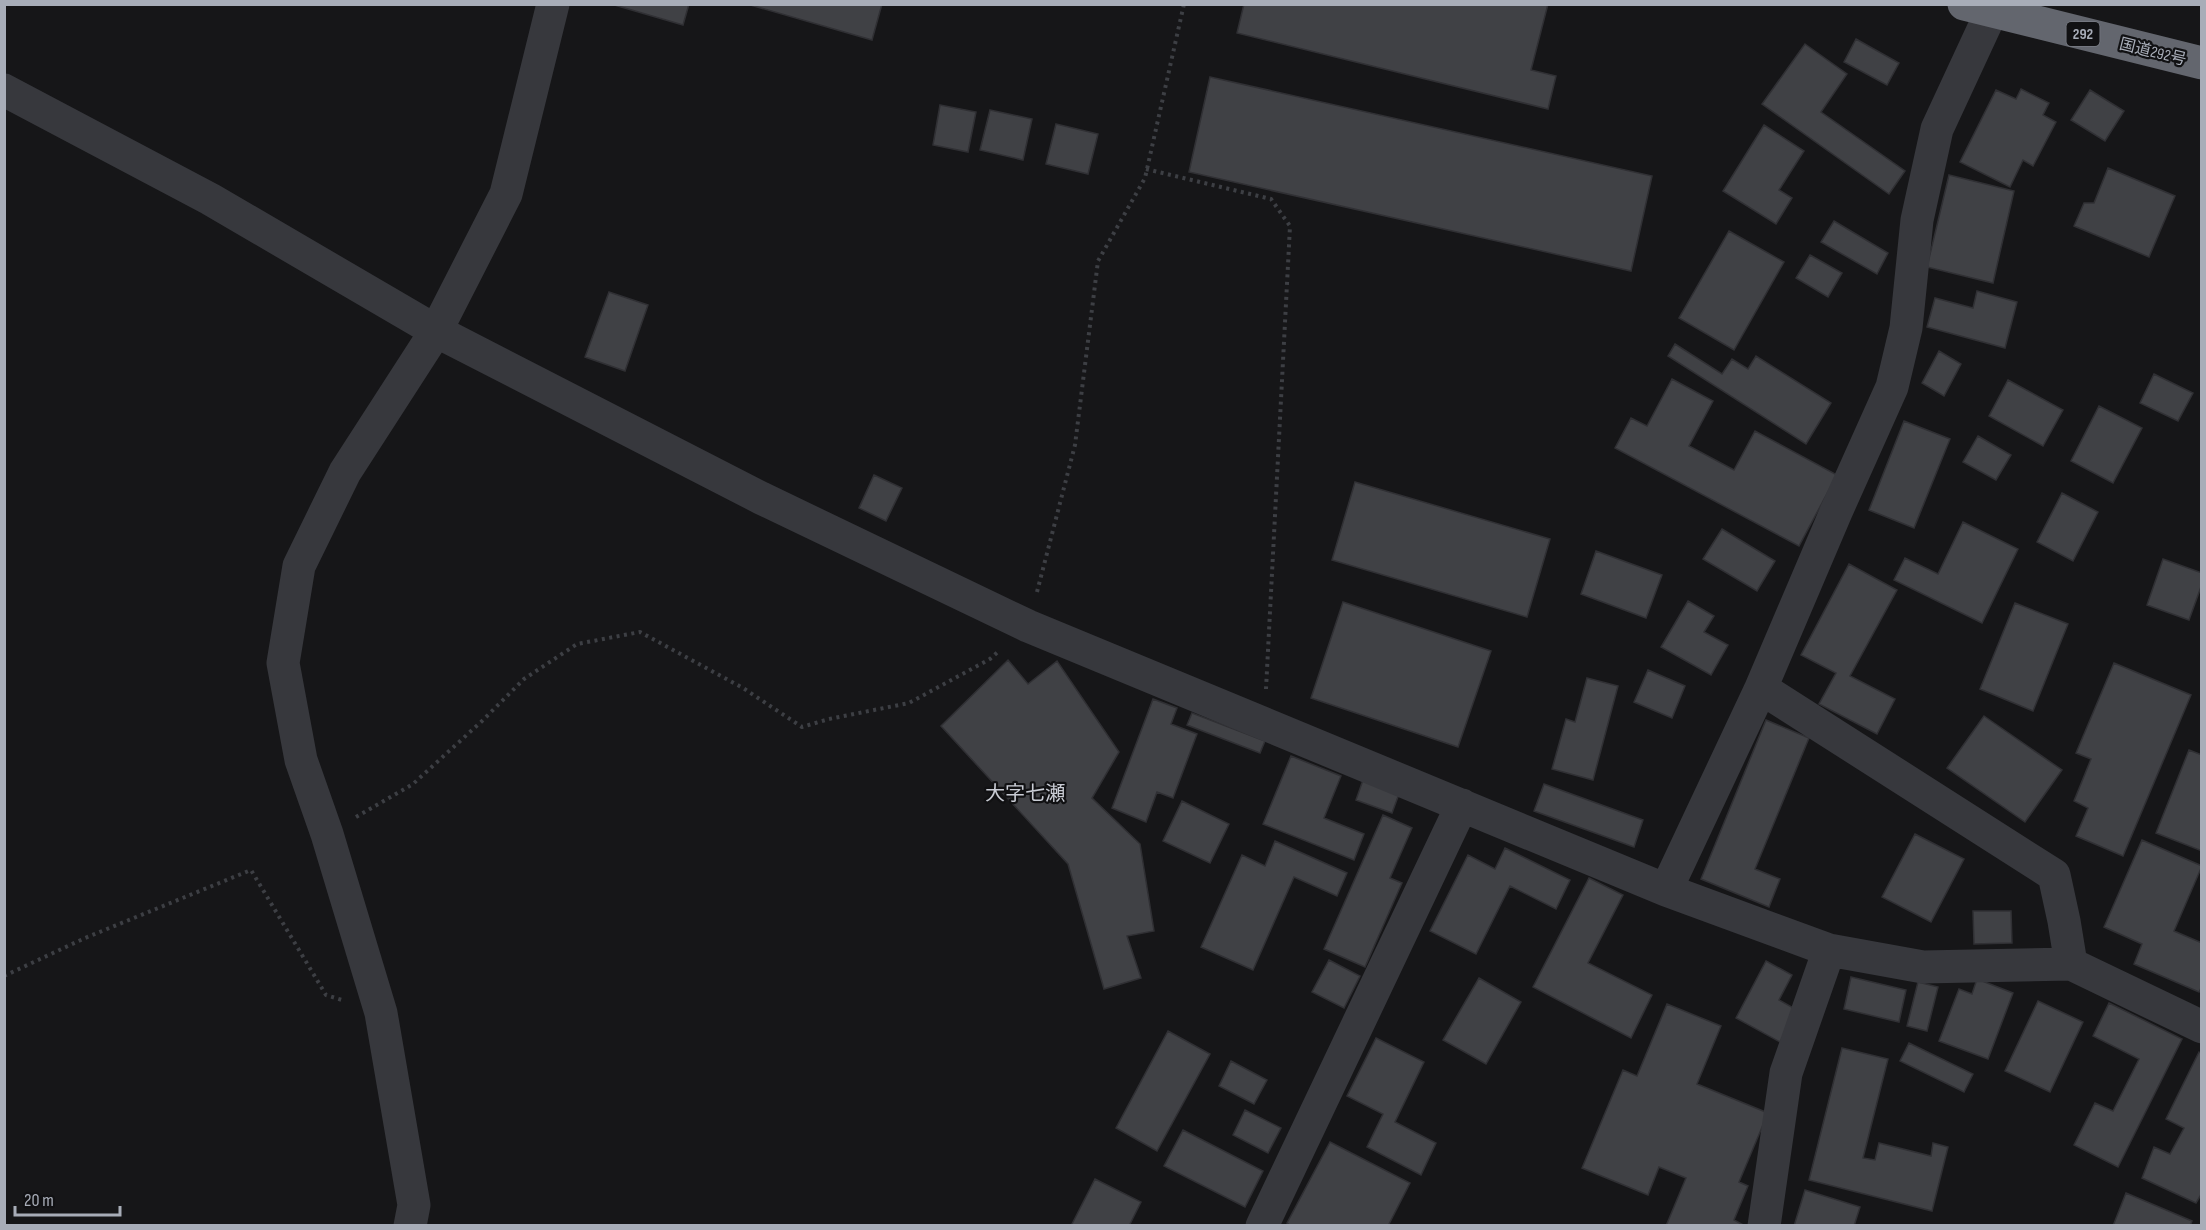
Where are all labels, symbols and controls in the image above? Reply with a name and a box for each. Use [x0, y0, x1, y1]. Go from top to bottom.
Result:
road number: 292 [2066, 22, 2100, 46]
street label: 国道292号 [2117, 35, 2188, 70]
district label: 大字七瀬 [985, 782, 1065, 806]
scale bar [15, 1179, 120, 1217]
text: 20 m [24, 1190, 54, 1211]

